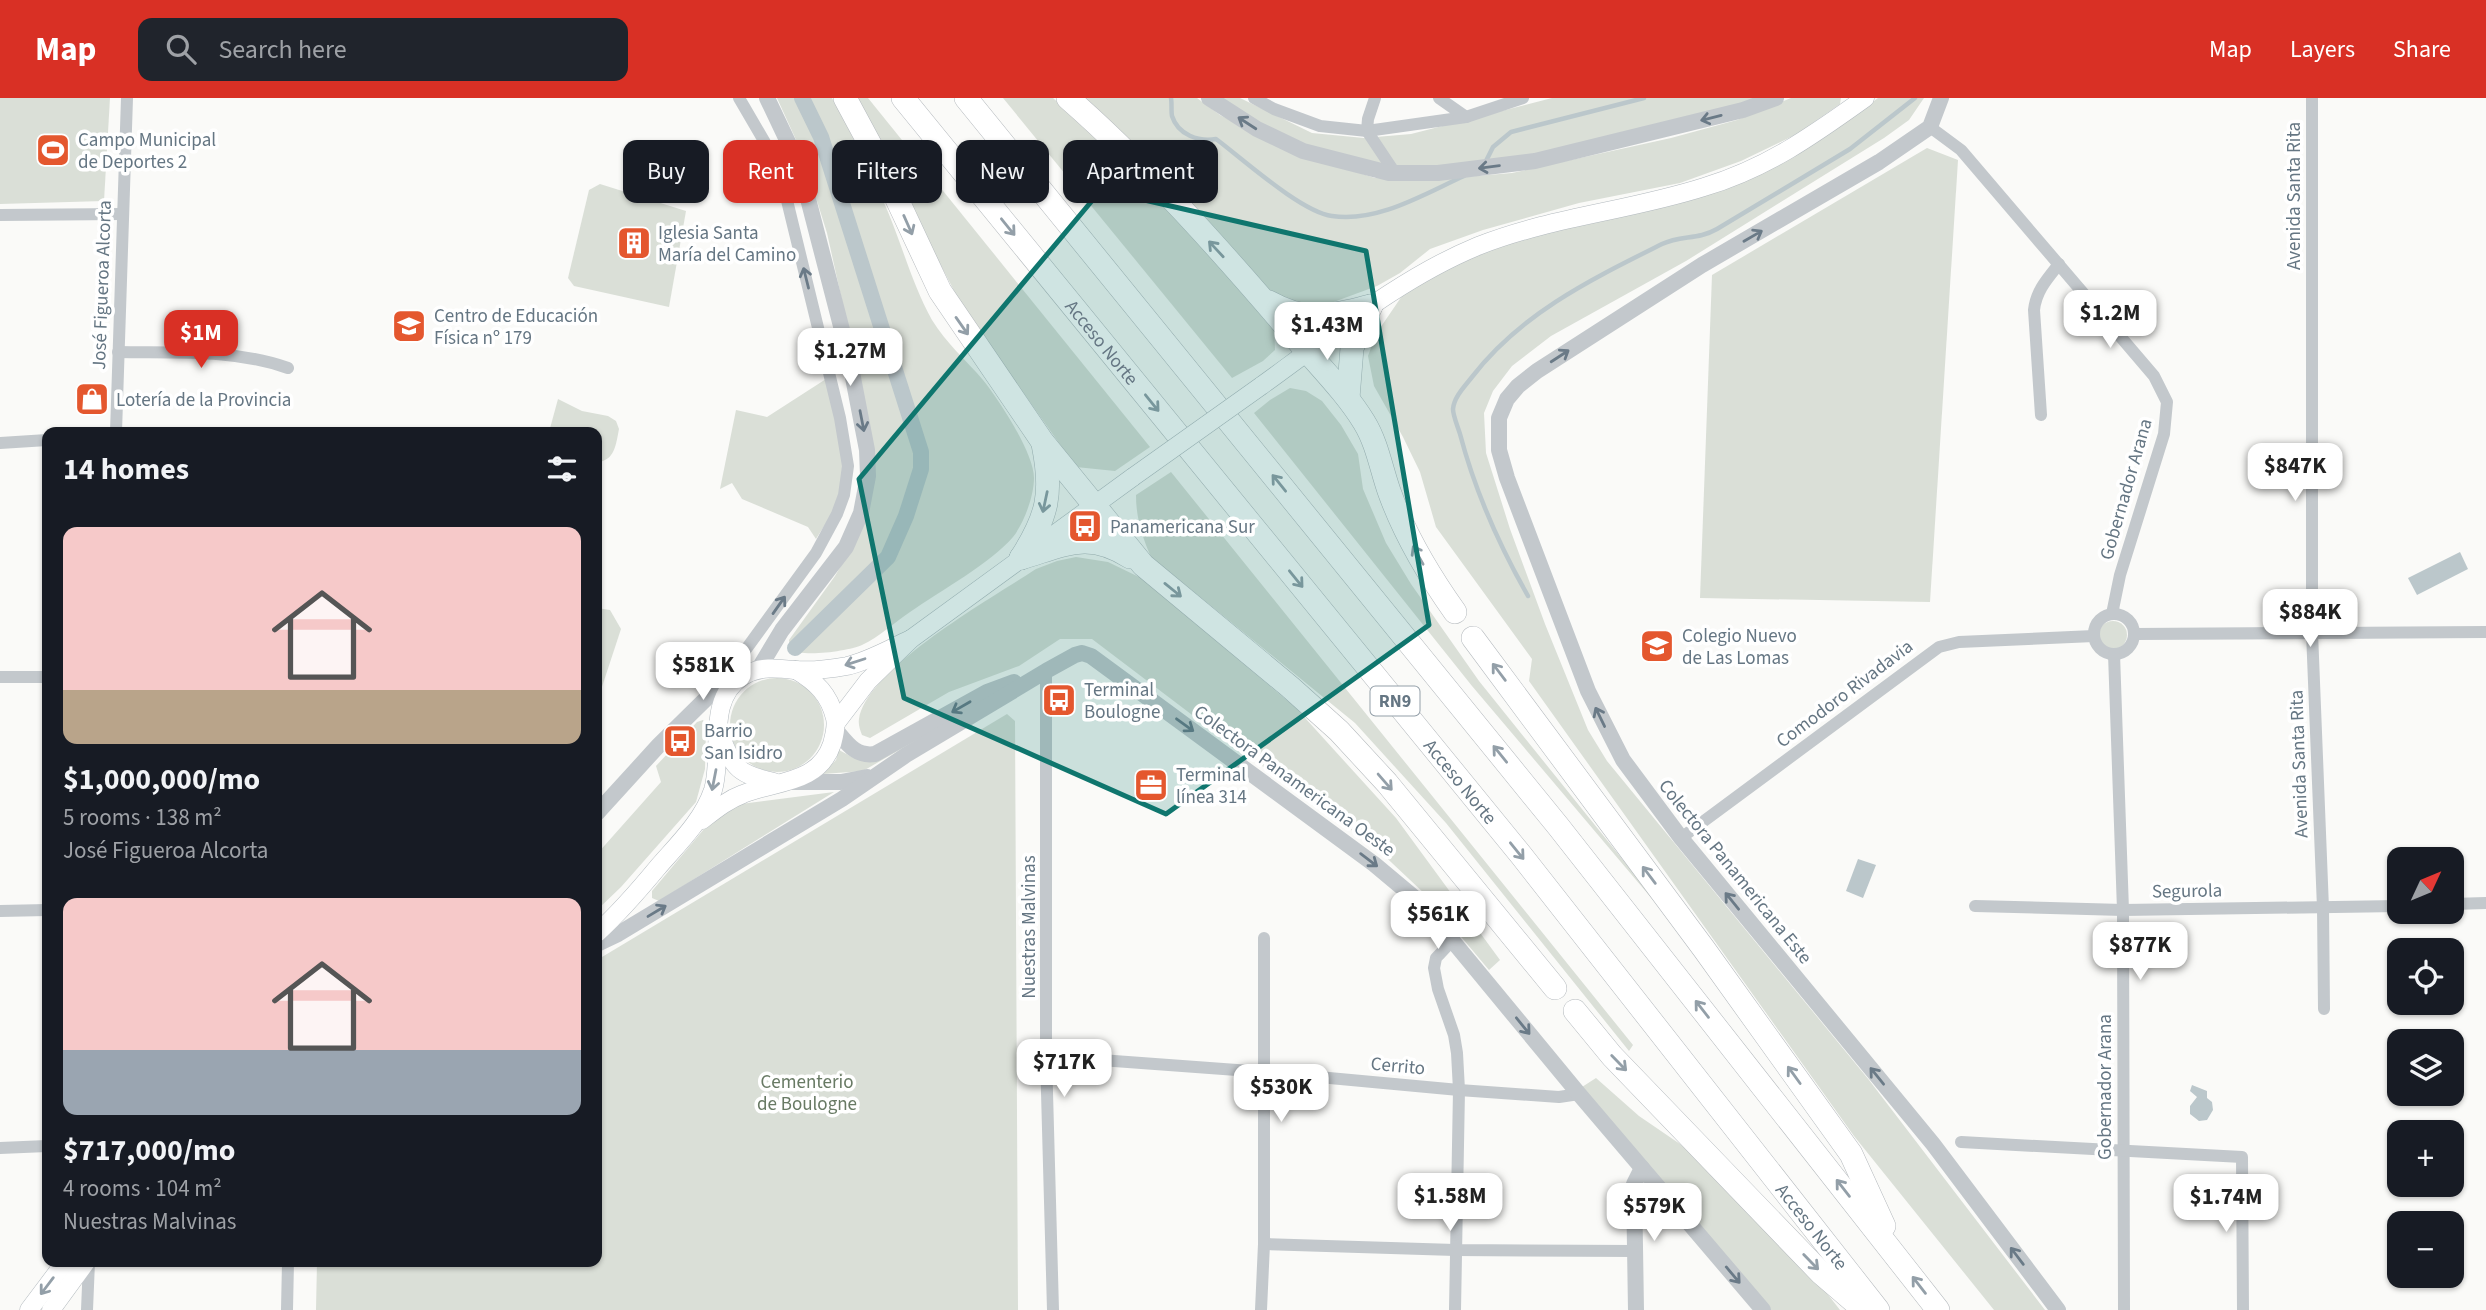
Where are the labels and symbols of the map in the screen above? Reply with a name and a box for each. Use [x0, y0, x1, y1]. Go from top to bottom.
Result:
one-way arrow [1700, 112, 1722, 125]
one-way arrow [1238, 116, 1257, 130]
street label: Avenida Santa Rita [2281, 122, 2308, 270]
place label: Campo Municipal de Deportes 2 [78, 127, 216, 176]
sports icon: Campo Municipal de Deportes 2 [34, 131, 72, 169]
one-way arrow [1478, 160, 1501, 173]
street label: José Figueroa Alcorta [86, 200, 119, 370]
one-way arrow [902, 213, 915, 235]
one-way arrow [1001, 217, 1016, 235]
place label: Iglesia Santa María del Camino [658, 220, 796, 269]
building icon: Iglesia Santa María del Camino [615, 224, 653, 262]
one-way arrow [1742, 228, 1762, 242]
one-way arrow [1208, 241, 1225, 258]
one-way arrow [799, 267, 812, 290]
pin: $1.2M [2061, 290, 2159, 350]
street label: Acceso Norte [1058, 294, 1144, 391]
pin: $1.43M [1270, 302, 1384, 362]
place label: Centro de Educación Física nº 179 [434, 303, 598, 352]
school or university icon: Centro de Educación Física nº 179 [390, 307, 428, 345]
pin: $1M [167, 310, 235, 370]
one-way arrow [955, 316, 969, 335]
pin: $1.27M [793, 328, 907, 388]
one-way arrow [1550, 349, 1569, 364]
shop icon: Lotería de la Provincia [73, 380, 111, 418]
place label: Lotería de la Provincia [116, 387, 291, 414]
one-way arrow [1144, 394, 1160, 412]
one-way arrow [855, 409, 869, 432]
street label: Gobernador Arana [2093, 416, 2160, 563]
pin: $847K [2246, 444, 2344, 503]
one-way arrow [1271, 474, 1287, 492]
one-way arrow [1038, 490, 1052, 513]
bus stop icon: Panamericana Sur [1066, 507, 1104, 545]
place label: Panamericana Sur [1110, 514, 1255, 541]
one-way arrow [1410, 545, 1424, 565]
one-way arrow [1288, 570, 1304, 588]
one-way arrow [1164, 582, 1182, 598]
pin: $884K [2261, 589, 2359, 649]
one-way arrow [772, 596, 786, 615]
place label: Colegio Nuevo de Las Lomas [1682, 623, 1797, 672]
school or university icon: Colegio Nuevo de Las Lomas [1638, 627, 1676, 665]
street label: Comodoro Rivadavia [1771, 634, 1919, 755]
pin: $581K [654, 642, 752, 702]
one-way arrow [845, 657, 867, 669]
one-way arrow [1491, 664, 1506, 682]
place label: Terminal Boulogne [1084, 677, 1160, 726]
bus stop icon: Terminal Boulogne [1040, 681, 1078, 719]
road number: RN9 [1370, 686, 1420, 716]
street label: Avenida Santa Rita [2283, 690, 2316, 838]
street label: Colectora Panamericana Oeste [1188, 699, 1400, 864]
one-way arrow [952, 700, 972, 714]
one-way arrow [1592, 707, 1606, 728]
place label: Barrio San Isidro [704, 718, 783, 767]
one-way arrow [1175, 718, 1194, 733]
bus stop icon: Barrio San Isidro [661, 722, 699, 760]
street label: Acceso Norte [1417, 734, 1503, 831]
one-way arrow [1492, 746, 1508, 764]
place label: Terminal línea 314 [1176, 762, 1247, 811]
office icon: Terminal línea 314 [1132, 766, 1170, 804]
one-way arrow [707, 768, 720, 791]
one-way arrow [1377, 772, 1393, 790]
street label: Colectora Panamericana Este [1652, 774, 1818, 970]
one-way arrow [1509, 841, 1525, 859]
north arrow [2387, 847, 2464, 924]
one-way arrow [1359, 852, 1378, 867]
street label: Nuestras Malvinas [1016, 855, 1043, 999]
one-way arrow [1642, 866, 1656, 885]
street label: Segurola [2152, 877, 2222, 906]
pin: $561K [1389, 892, 1487, 951]
one-way arrow [1725, 892, 1740, 910]
one-way arrow [646, 904, 666, 918]
pin: $877K [2091, 922, 2189, 982]
one-way arrow [1695, 1000, 1710, 1019]
street label: Gobernador Arana [2092, 1014, 2119, 1160]
one-way arrow [1515, 1016, 1531, 1034]
pin: $717K [1015, 1040, 1113, 1099]
street label: Cerrito [1369, 1051, 1426, 1082]
one-way arrow [1611, 1054, 1628, 1071]
pin: $530K [1232, 1065, 1330, 1124]
one-way arrow [1787, 1066, 1801, 1085]
one-way arrow [1869, 1068, 1885, 1086]
park label: Cementerio de Boulogne [757, 1069, 857, 1118]
pin: $1.58M [1393, 1174, 1507, 1233]
pin: $1.74M [2169, 1174, 2283, 1234]
street label: Acceso Norte [1769, 1178, 1854, 1276]
one-way arrow [1835, 1179, 1850, 1198]
pin: $579K [1605, 1184, 1703, 1243]
one-way arrow [2010, 1246, 2025, 1265]
one-way arrow [1802, 1253, 1819, 1270]
one-way arrow [1725, 1265, 1741, 1283]
one-way arrow [40, 1276, 54, 1295]
one-way arrow [1912, 1277, 1927, 1295]

